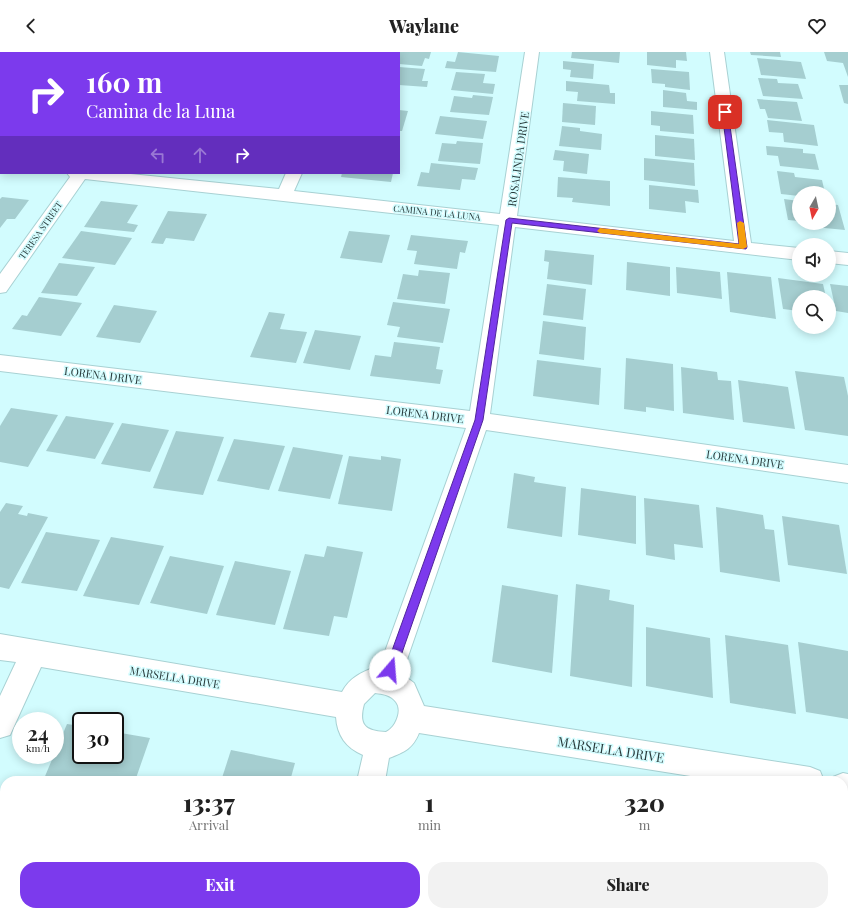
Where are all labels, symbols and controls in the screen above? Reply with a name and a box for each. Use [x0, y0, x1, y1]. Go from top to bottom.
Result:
text: Waylane [389, 14, 459, 38]
icon: back [20, 15, 42, 37]
icon: heart [806, 15, 828, 37]
text: 160 m [86, 63, 162, 100]
icon: right [20, 68, 72, 120]
pin [708, 95, 742, 129]
text: Camina de la Luna [86, 99, 235, 123]
icon: arrive [714, 101, 736, 123]
street label: ROSALINDA DRIVE [504, 110, 532, 207]
icon: left [147, 144, 169, 166]
icon: ahead [189, 144, 211, 166]
icon: right [231, 144, 253, 166]
north arrow [792, 186, 836, 230]
map controls [792, 186, 836, 334]
street label: TERESA STREET [16, 198, 65, 261]
street label: CAMINA DE LA LUNA [393, 201, 481, 223]
button: sound [792, 238, 836, 282]
button: search [792, 290, 836, 334]
street label: LORENA DRIVE [63, 363, 143, 387]
street label: LORENA DRIVE [385, 402, 465, 426]
street label: LORENA DRIVE [705, 446, 785, 472]
position arrow [369, 649, 411, 691]
street label: MARSELLA DRIVE [129, 662, 221, 692]
speed limit sign: 30 [72, 712, 124, 764]
text: 24 [27, 719, 49, 746]
street label: MARSELLA DRIVE [557, 732, 666, 766]
text: km/h [26, 741, 50, 755]
text: 13:37 [183, 786, 235, 818]
text: 1 [425, 786, 434, 818]
text: 320 [624, 786, 665, 818]
text: Arrival [189, 816, 229, 833]
text: min [418, 816, 441, 833]
text: m [639, 816, 650, 833]
button: Exit [20, 862, 420, 908]
button: Share [428, 862, 828, 908]

